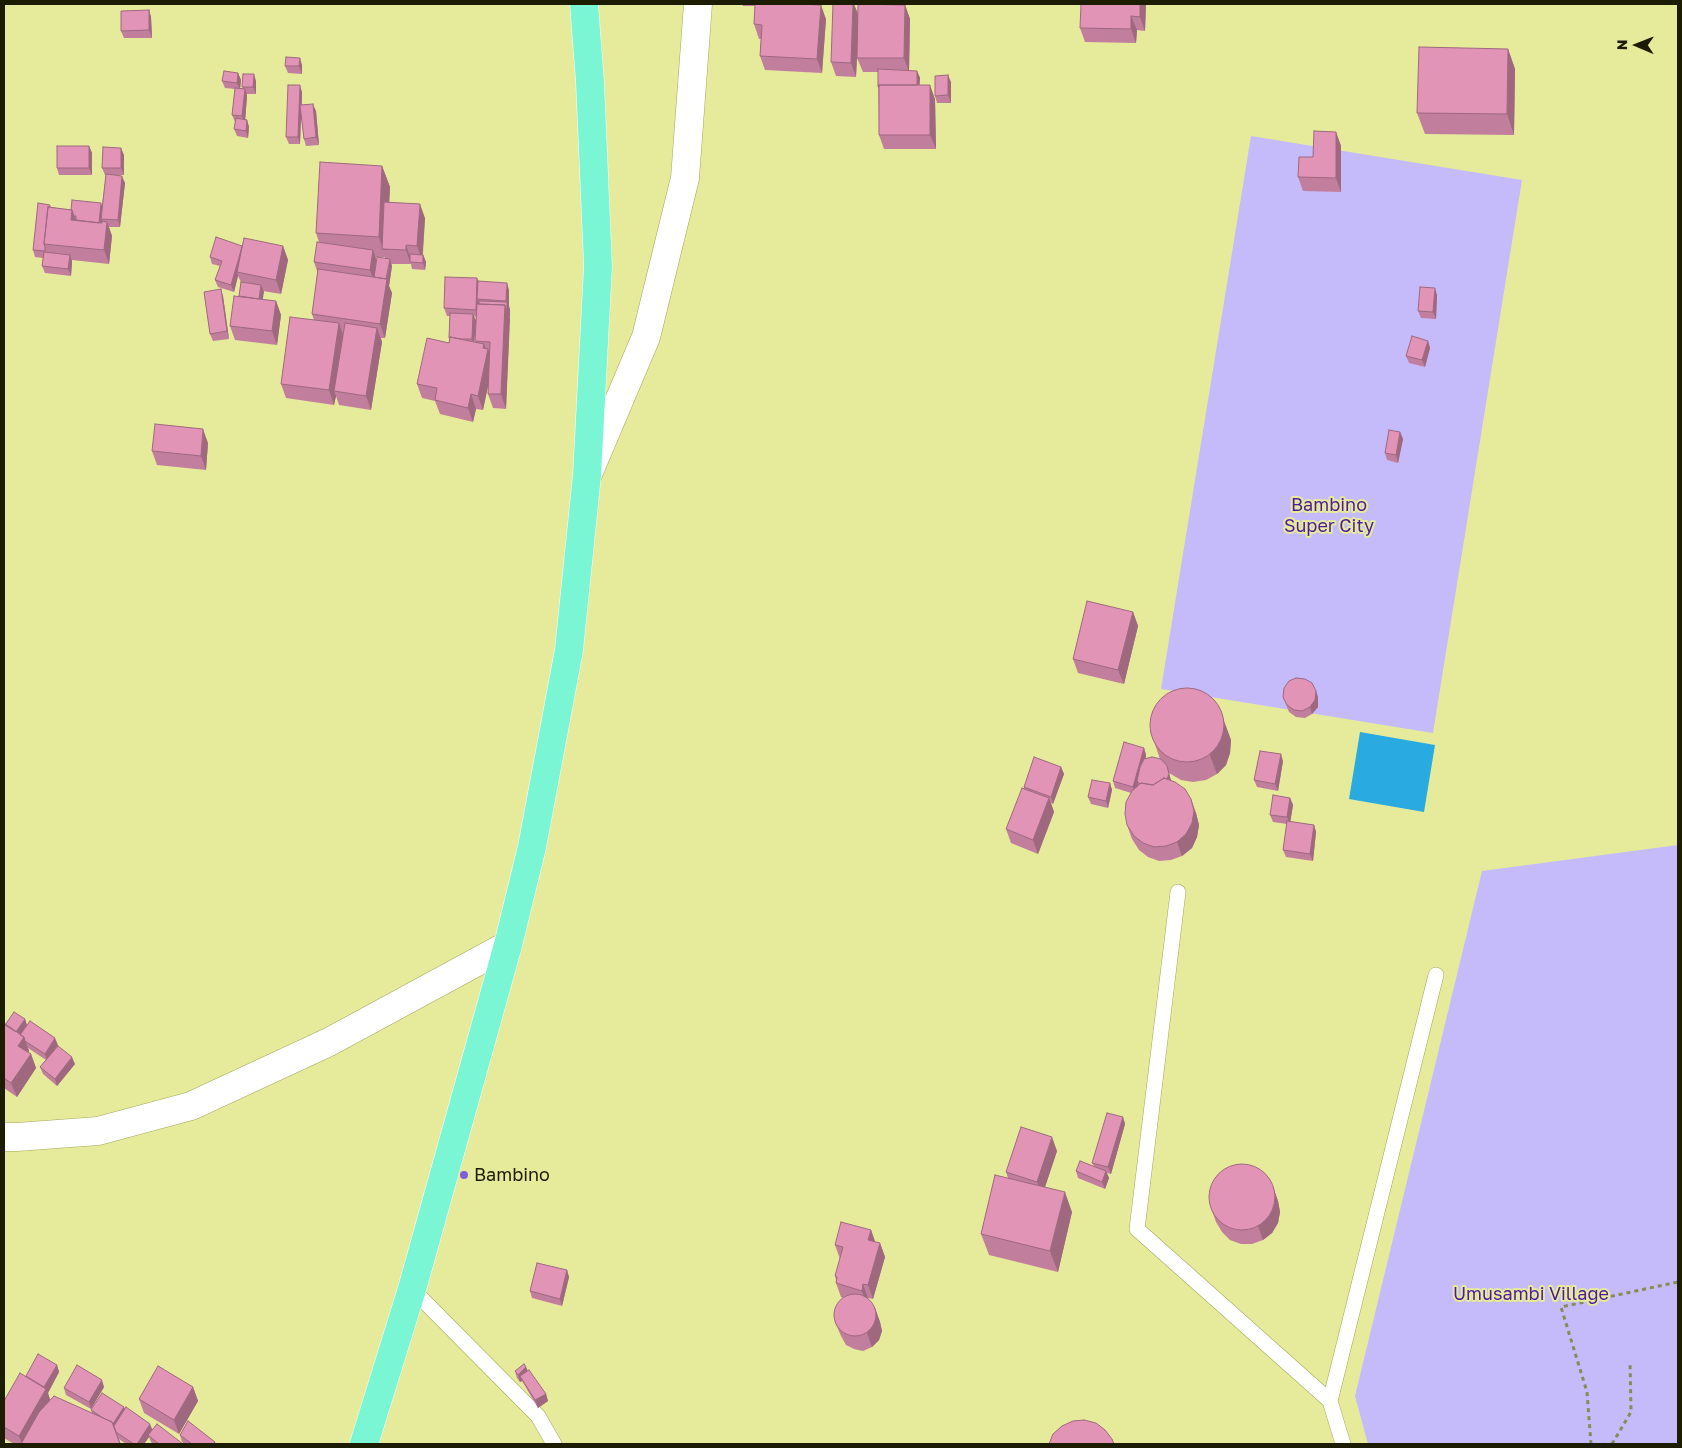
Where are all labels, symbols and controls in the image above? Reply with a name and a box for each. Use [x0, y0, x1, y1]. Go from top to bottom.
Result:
north arrow [1612, 20, 1662, 70]
text: N [1613, 39, 1630, 50]
park label: Bambino Super City [1284, 494, 1374, 536]
place label: Bambino [474, 1164, 550, 1186]
marker: Bambino [458, 1169, 470, 1181]
park label: Umusambi Village [1453, 1283, 1609, 1305]

